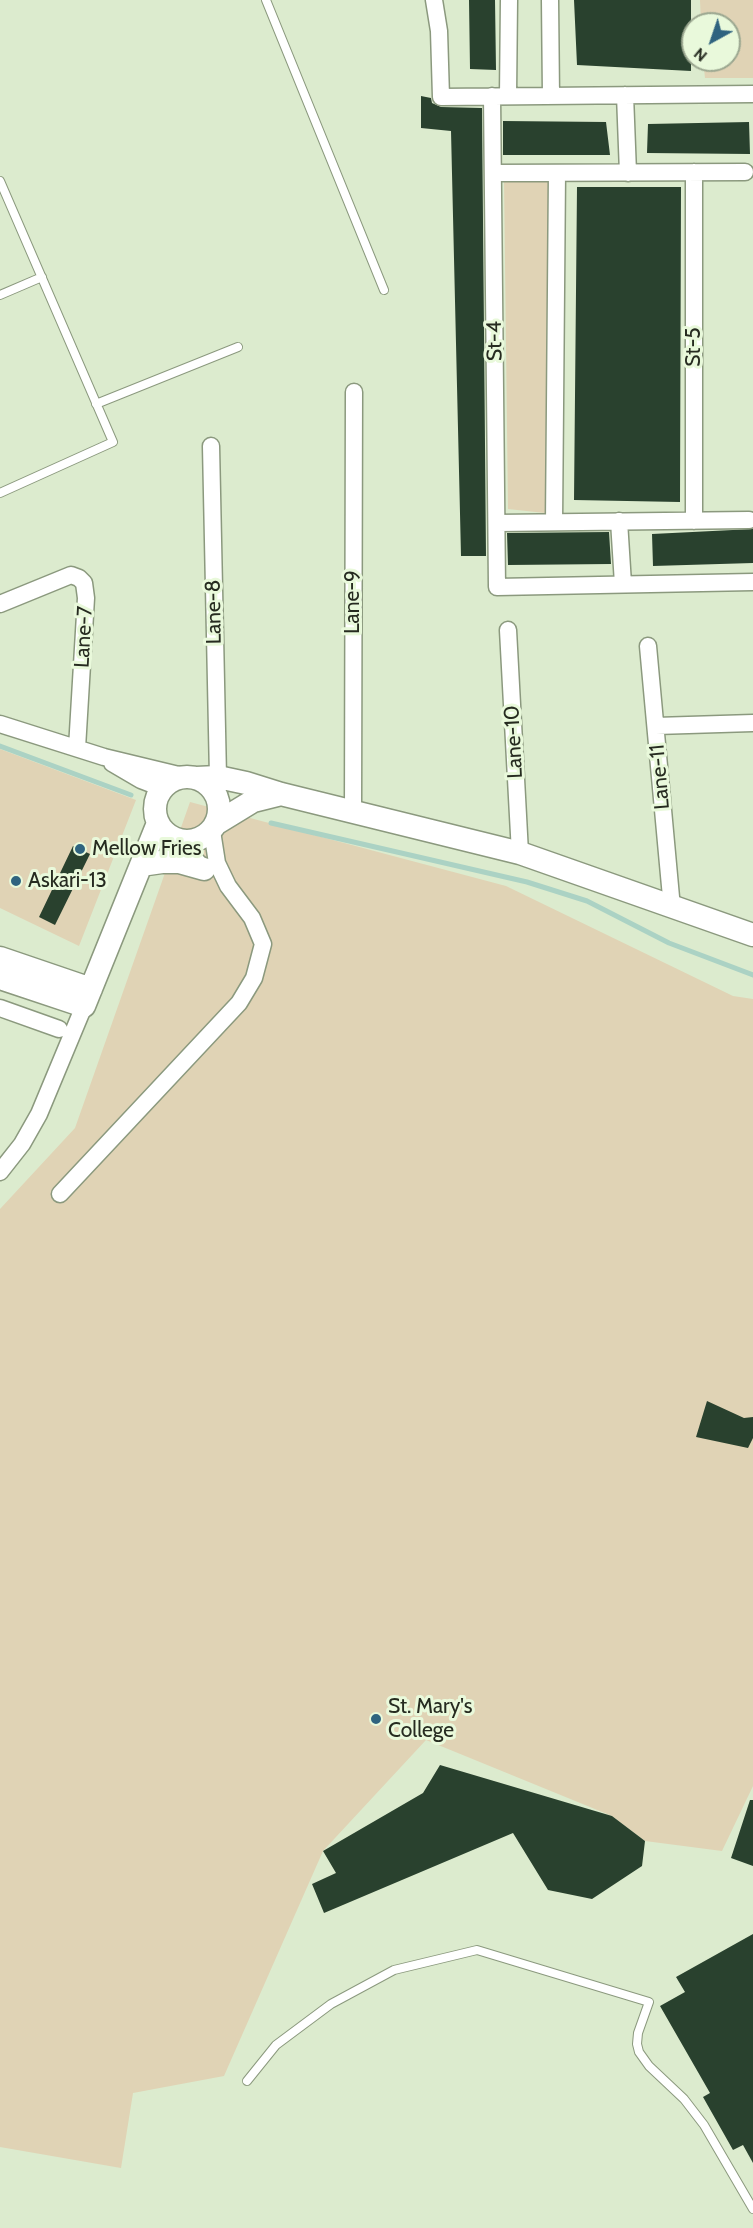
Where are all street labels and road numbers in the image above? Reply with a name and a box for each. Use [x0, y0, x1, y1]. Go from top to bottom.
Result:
street label: St-4 [482, 321, 508, 361]
street label: St-5 [681, 327, 707, 367]
street label: Lane-9 [340, 570, 366, 634]
street label: Lane-8 [201, 579, 227, 645]
street label: Lane-7 [70, 605, 98, 669]
street label: Lane-10 [500, 705, 528, 779]
street label: Lane-11 [645, 743, 675, 811]

